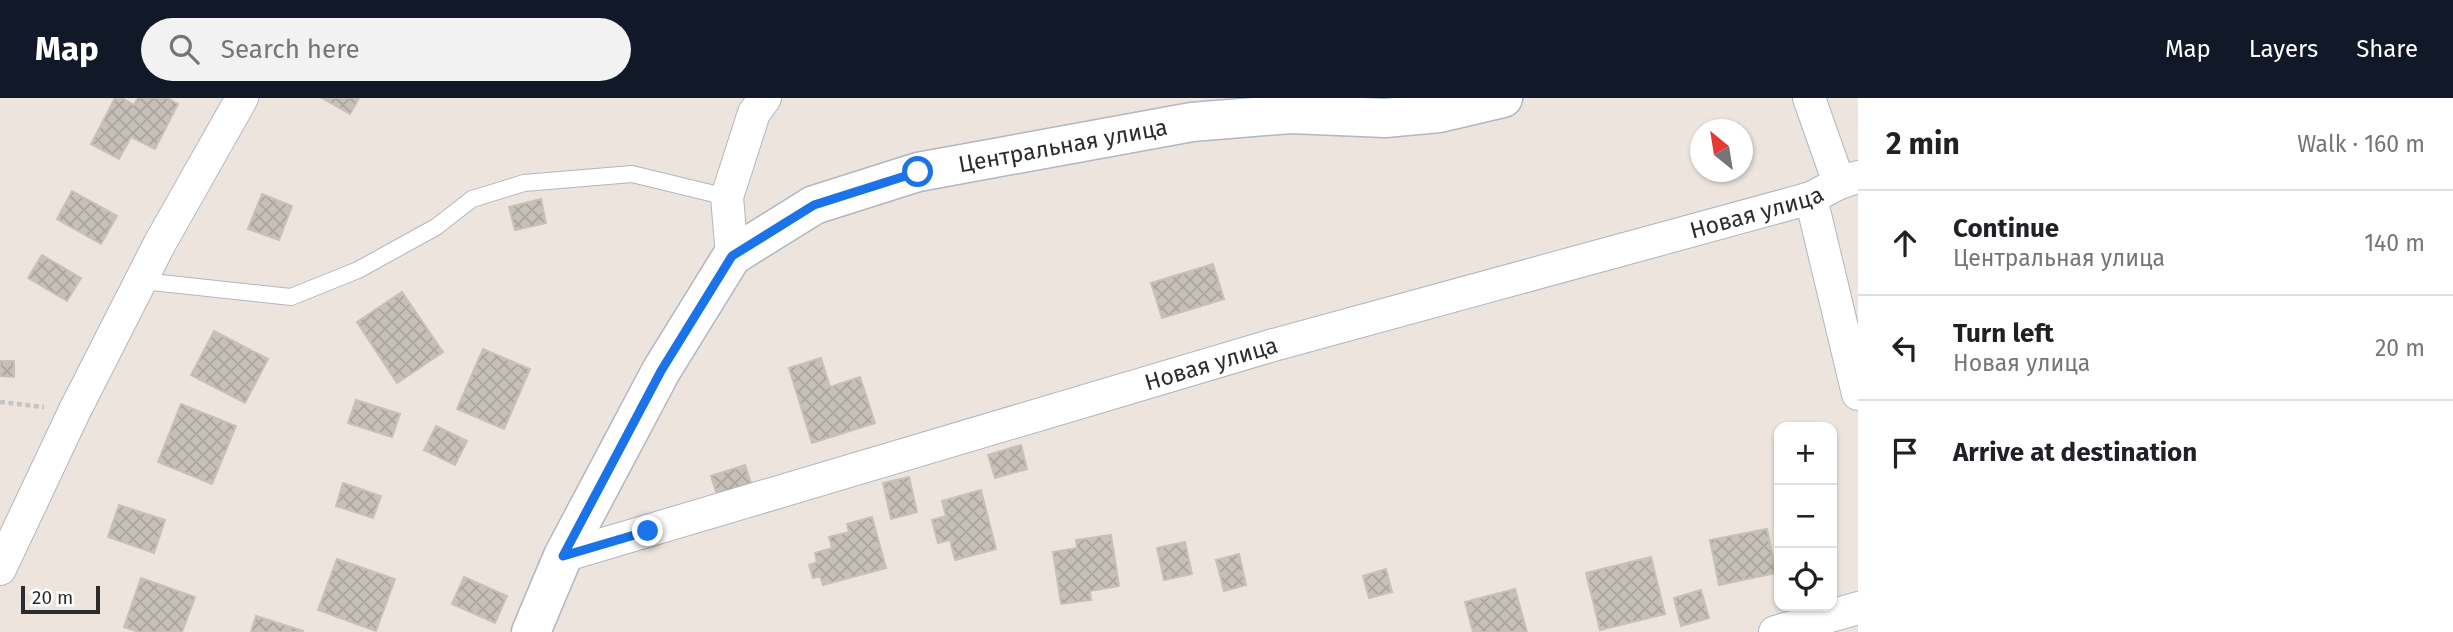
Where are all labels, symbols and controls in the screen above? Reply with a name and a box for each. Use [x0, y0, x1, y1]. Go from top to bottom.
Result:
search box [141, 18, 631, 81]
text: Map [35, 29, 99, 69]
icon: search [165, 30, 203, 68]
text: Search here [221, 34, 360, 65]
text: Map [2165, 35, 2211, 63]
text: Layers [2249, 35, 2318, 63]
text: Share [2356, 35, 2418, 63]
street label: Центральная улица [956, 113, 1170, 178]
north arrow [1690, 119, 1753, 182]
text: 2 min [1886, 126, 1960, 162]
text: Walk · 160 m [2297, 130, 2425, 158]
route start [902, 156, 933, 187]
street label: Новая улица [1687, 180, 1828, 244]
text: Continue [1953, 213, 2059, 244]
icon: ahead [1886, 224, 1924, 262]
text: 140 m [2364, 229, 2425, 257]
text: Центральная улица [1953, 244, 2165, 272]
text: Turn left [1953, 318, 2054, 349]
icon: left [1886, 329, 1924, 367]
street label: Новая улица [1141, 331, 1281, 396]
text: 20 m [2375, 334, 2425, 362]
text: Новая улица [1953, 349, 2090, 377]
map controls [1774, 422, 1837, 611]
button: + [1774, 422, 1837, 485]
icon: arrive [1886, 434, 1924, 472]
text: Arrive at destination [1953, 437, 2197, 468]
button: − [1774, 485, 1837, 548]
route end [632, 515, 663, 546]
button: locate [1774, 548, 1837, 611]
scale bar [21, 583, 100, 615]
text: 20 m [32, 586, 73, 609]

